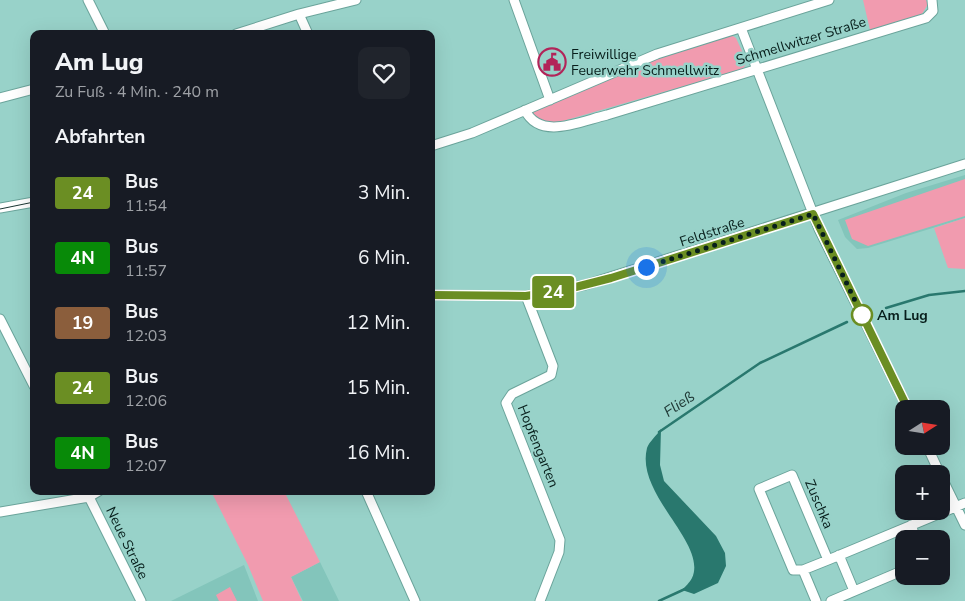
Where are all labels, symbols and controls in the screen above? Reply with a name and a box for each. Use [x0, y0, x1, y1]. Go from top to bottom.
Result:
street label: Schmellwitzer Straße [734, 12, 868, 70]
place label: Freiwillige Feuerwehr Schmellwitz [571, 45, 720, 80]
text: Am Lug [55, 46, 144, 78]
button: heart [358, 47, 410, 99]
public building icon: Freiwillige Feuerwehr Schmellwitz [537, 47, 567, 77]
text: Zu Fuß · 4 Min. · 240 m [55, 81, 219, 103]
text: Abfahrten [55, 124, 145, 150]
text: Bus [125, 169, 158, 195]
text: 3 Min. [358, 180, 410, 206]
text: 24 [72, 181, 93, 205]
text: 11:54 [125, 195, 167, 217]
street label: Feldstraße [677, 213, 747, 251]
text: Bus [125, 234, 158, 260]
text: 6 Min. [358, 245, 410, 271]
text: 4N [70, 246, 95, 270]
your location [634, 255, 659, 280]
text: 11:57 [125, 260, 167, 282]
line badge: 24 [530, 276, 576, 308]
text: 24 [542, 280, 564, 304]
text: Bus [125, 299, 158, 325]
marker: Am Lug [851, 304, 873, 326]
place label: Am Lug [877, 306, 928, 325]
text: 12 Min. [347, 310, 410, 336]
text: 19 [72, 311, 93, 335]
text: 12:03 [125, 325, 167, 347]
text: Bus [125, 364, 158, 390]
text: 15 Min. [347, 375, 410, 401]
text: 24 [72, 376, 93, 400]
water label: Fließ [660, 386, 698, 422]
text: 12:06 [125, 390, 167, 412]
north arrow [895, 400, 950, 455]
map controls [895, 400, 950, 585]
street label: Hopfengarten [513, 402, 563, 490]
text: Bus [125, 429, 158, 455]
text: 16 Min. [347, 440, 410, 466]
text: 4N [70, 441, 95, 465]
text: 12:07 [125, 455, 167, 477]
button: + [895, 465, 950, 520]
street label: Zuschka [800, 477, 838, 531]
street label: Neue Straße [101, 504, 153, 582]
button: − [895, 530, 950, 585]

